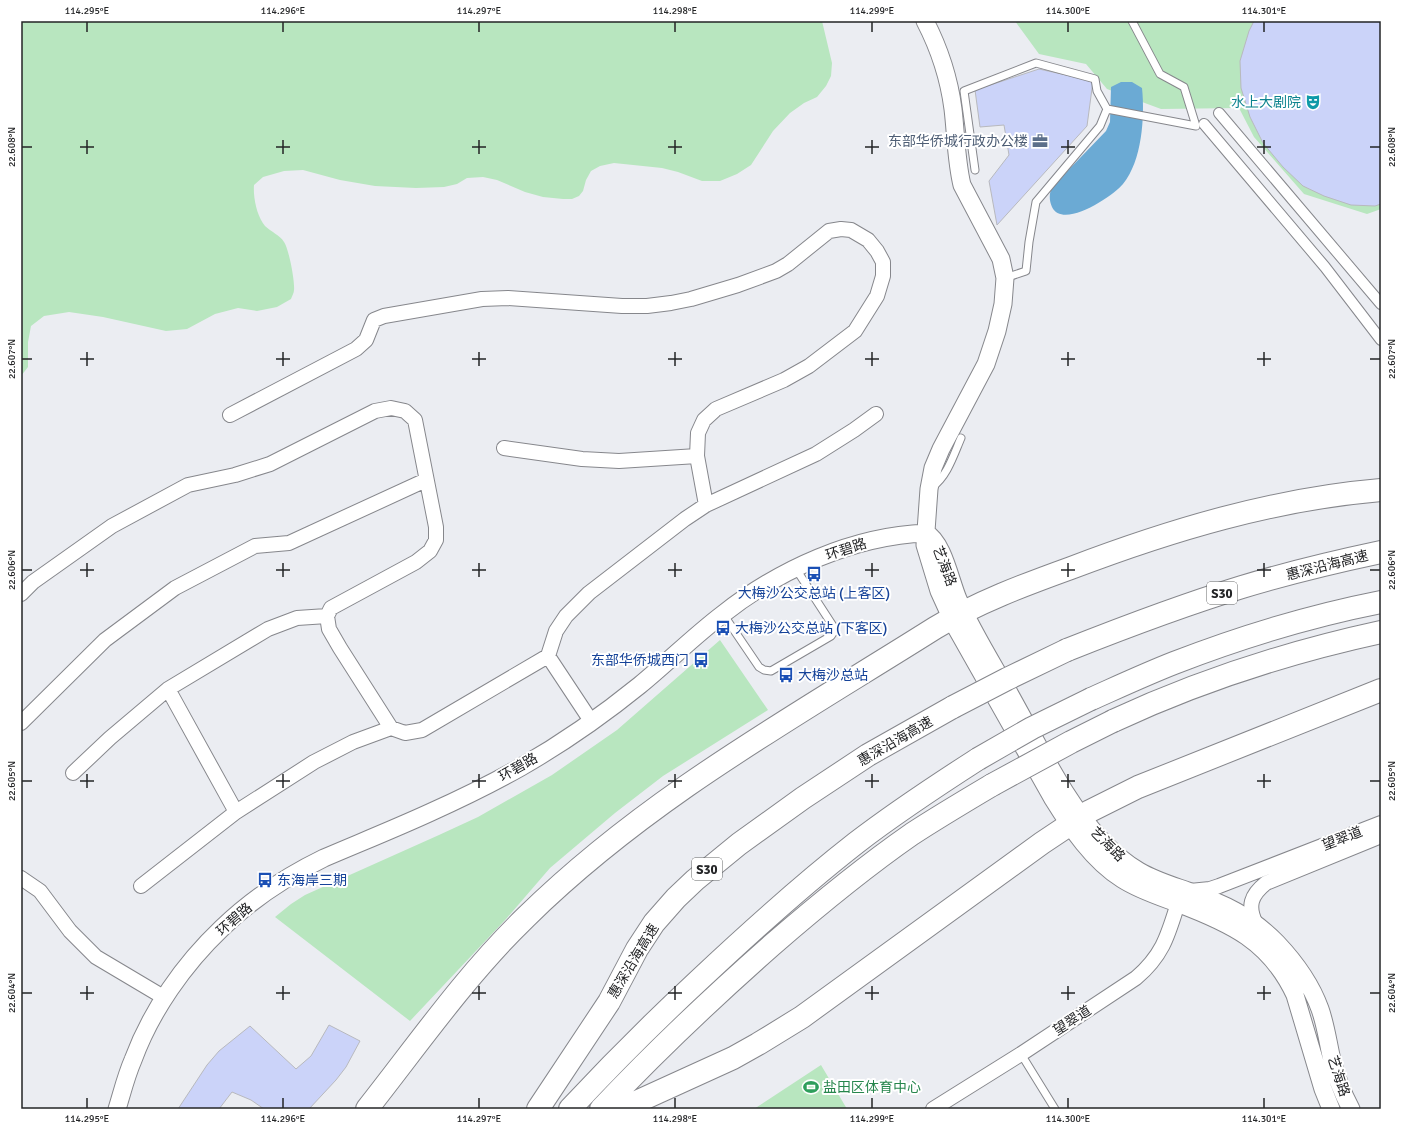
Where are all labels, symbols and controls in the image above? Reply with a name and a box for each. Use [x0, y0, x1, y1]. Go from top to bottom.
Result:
text: 114.295°E [65, 5, 110, 17]
text: 114.296°E [261, 5, 306, 17]
text: 114.297°E [457, 5, 502, 17]
text: 114.298°E [653, 5, 698, 17]
text: 114.299°E [850, 5, 895, 17]
text: 114.300°E [1046, 5, 1091, 17]
text: 114.301°E [1242, 5, 1287, 17]
theatre icon: 水上大剧院 [1304, 93, 1322, 111]
place label: 水上大剧院 [1231, 94, 1301, 111]
text: 22.608°N [6, 127, 18, 167]
text: 22.608°N [1386, 127, 1398, 167]
office icon: 东部华侨城行政办公楼 [1031, 132, 1049, 150]
place label: 东部华侨城行政办公楼 [888, 133, 1028, 150]
text: 22.607°N [6, 339, 18, 379]
text: 22.607°N [1386, 339, 1398, 379]
street label: 环碧路 [824, 535, 869, 564]
street label: 艺海路 [929, 544, 960, 589]
street label: 惠深沿海高速 [1284, 547, 1370, 584]
text: 22.606°N [6, 550, 18, 590]
text: 22.606°N [1386, 550, 1398, 590]
bus stop icon: 大梅沙公交总站 (上客区) [805, 565, 823, 583]
road number: S30 [1207, 582, 1237, 604]
place label: 大梅沙公交总站 (上客区) [738, 585, 890, 602]
bus stop icon: 大梅沙公交总站 (下客区) [714, 619, 732, 637]
place label: 大梅沙公交总站 (下客区) [735, 620, 887, 637]
bus stop icon: 东部华侨城西门 [692, 651, 710, 669]
place label: 东部华侨城西门 [591, 652, 689, 669]
bus stop icon: 大梅沙总站 [777, 666, 795, 684]
place label: 大梅沙总站 [798, 667, 868, 684]
street label: 惠深沿海高速 [855, 713, 936, 770]
street label: 环碧路 [496, 750, 541, 785]
text: 22.605°N [6, 761, 18, 801]
text: 22.605°N [1386, 761, 1398, 801]
street label: 艺海路 [1087, 823, 1129, 865]
street label: 望翠道 [1320, 823, 1365, 854]
road number: S30 [692, 858, 722, 880]
bus stop icon: 东海岸三期 [256, 871, 274, 889]
place label: 东海岸三期 [277, 872, 347, 889]
street label: 环碧路 [213, 899, 256, 940]
street label: 惠深沿海高速 [605, 921, 662, 1002]
text: 22.604°N [6, 973, 18, 1013]
text: 22.604°N [1386, 973, 1398, 1013]
street label: 望翠道 [1050, 1002, 1095, 1039]
street label: 艺海路 [1324, 1054, 1353, 1099]
sports icon: 盐田区体育中心 [802, 1078, 820, 1096]
place label: 盐田区体育中心 [823, 1079, 921, 1096]
text: 114.295°E [65, 1113, 110, 1125]
text: 114.296°E [261, 1113, 306, 1125]
text: 114.297°E [457, 1113, 502, 1125]
text: 114.298°E [653, 1113, 698, 1125]
text: 114.299°E [850, 1113, 895, 1125]
text: 114.300°E [1046, 1113, 1091, 1125]
text: 114.301°E [1242, 1113, 1287, 1125]

